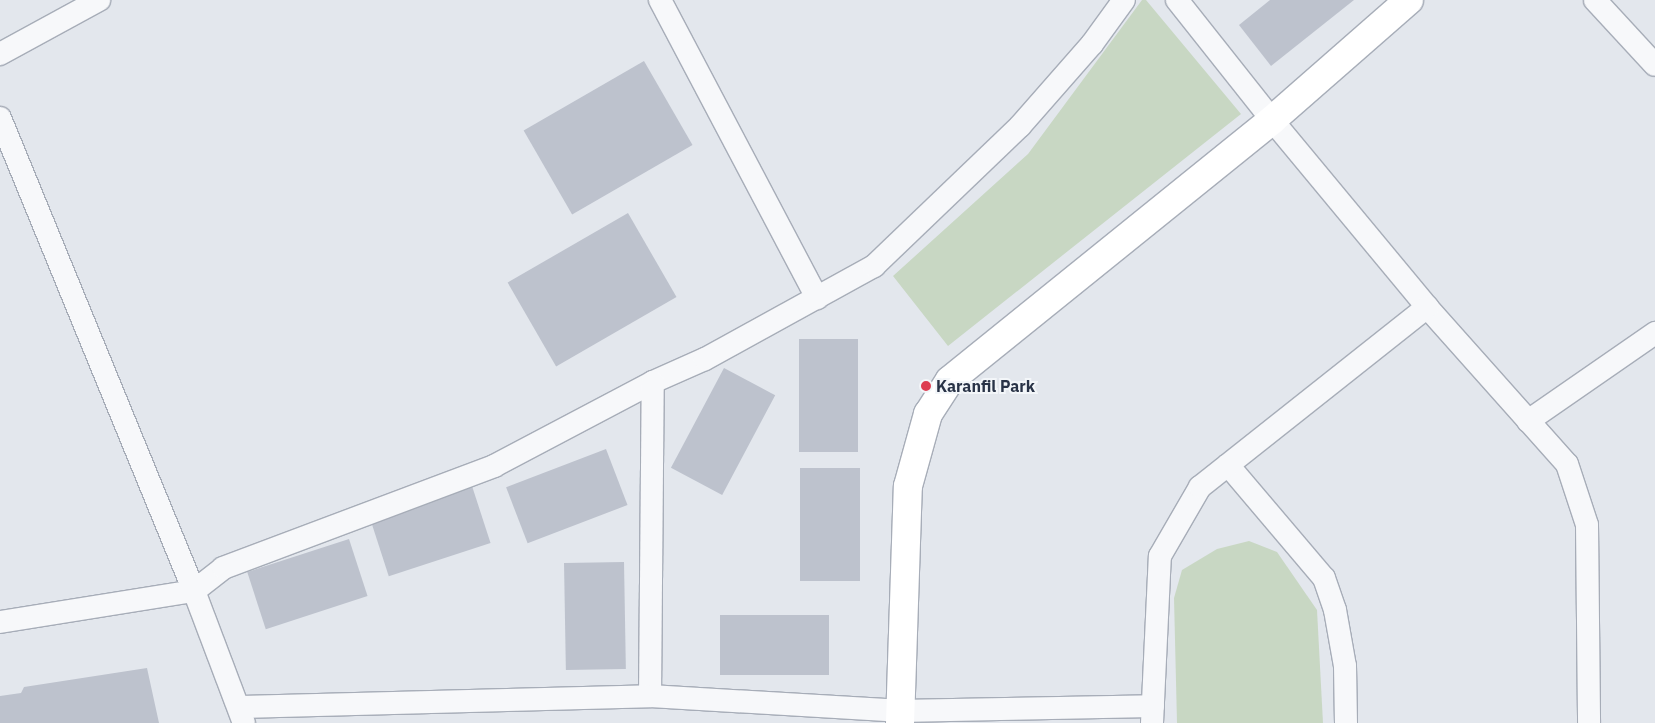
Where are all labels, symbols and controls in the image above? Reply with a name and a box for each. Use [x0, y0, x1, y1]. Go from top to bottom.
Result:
place label: Karanfil Park [936, 376, 1035, 396]
marker: Karanfil Park [920, 380, 932, 392]

